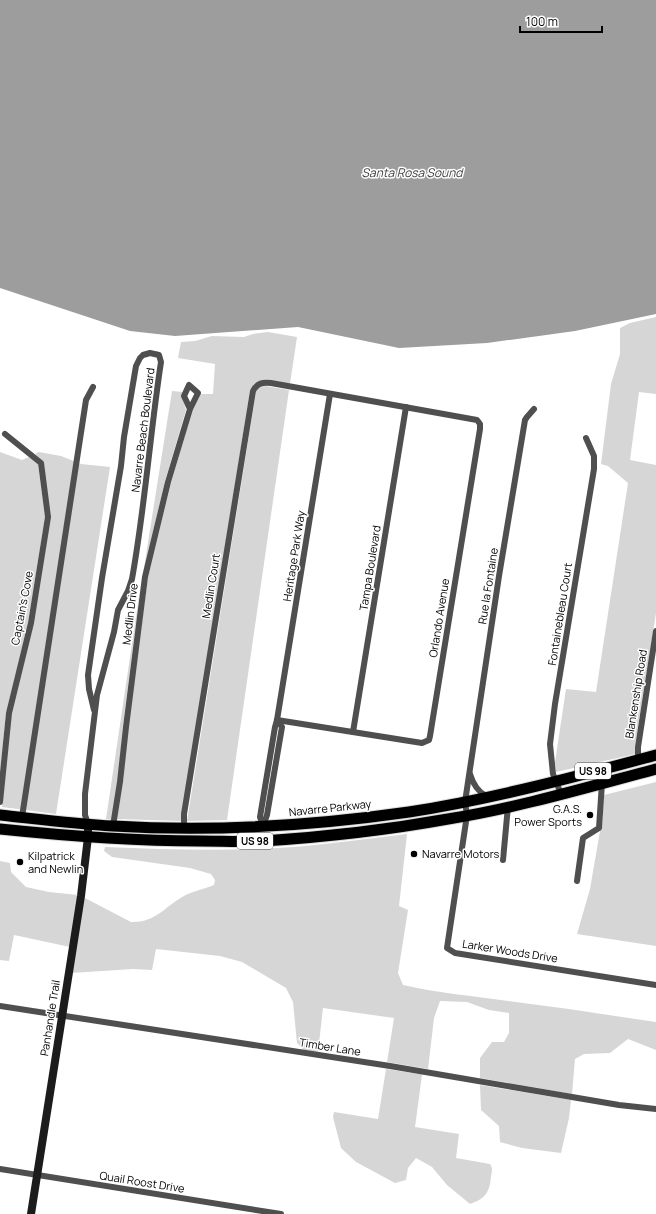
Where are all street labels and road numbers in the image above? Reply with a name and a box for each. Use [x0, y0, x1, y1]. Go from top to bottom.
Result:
street label: Navarre Beach Boulevard [127, 367, 158, 493]
street label: Heritage Park Way [279, 509, 308, 602]
street label: Tampa Boulevard [355, 524, 384, 612]
street label: Rue la Fontaine [474, 546, 501, 625]
street label: Medlin Court [198, 552, 223, 619]
street label: Fontainebleau Court [544, 561, 575, 666]
street label: Captain's Cove [7, 569, 36, 646]
street label: Orlando Avenue [425, 577, 452, 659]
street label: Medlin Drive [118, 582, 141, 646]
street label: Blankenship Road [621, 648, 650, 739]
road number: US 98 [575, 763, 611, 779]
street label: Navarre Parkway [288, 796, 372, 819]
road number: US 98 [237, 833, 273, 849]
street label: Larker Woods Drive [461, 936, 559, 966]
street label: Panhandle Trail [36, 979, 63, 1057]
street label: Timber Lane [298, 1034, 363, 1059]
street label: Quail Roost Drive [98, 1167, 186, 1196]

